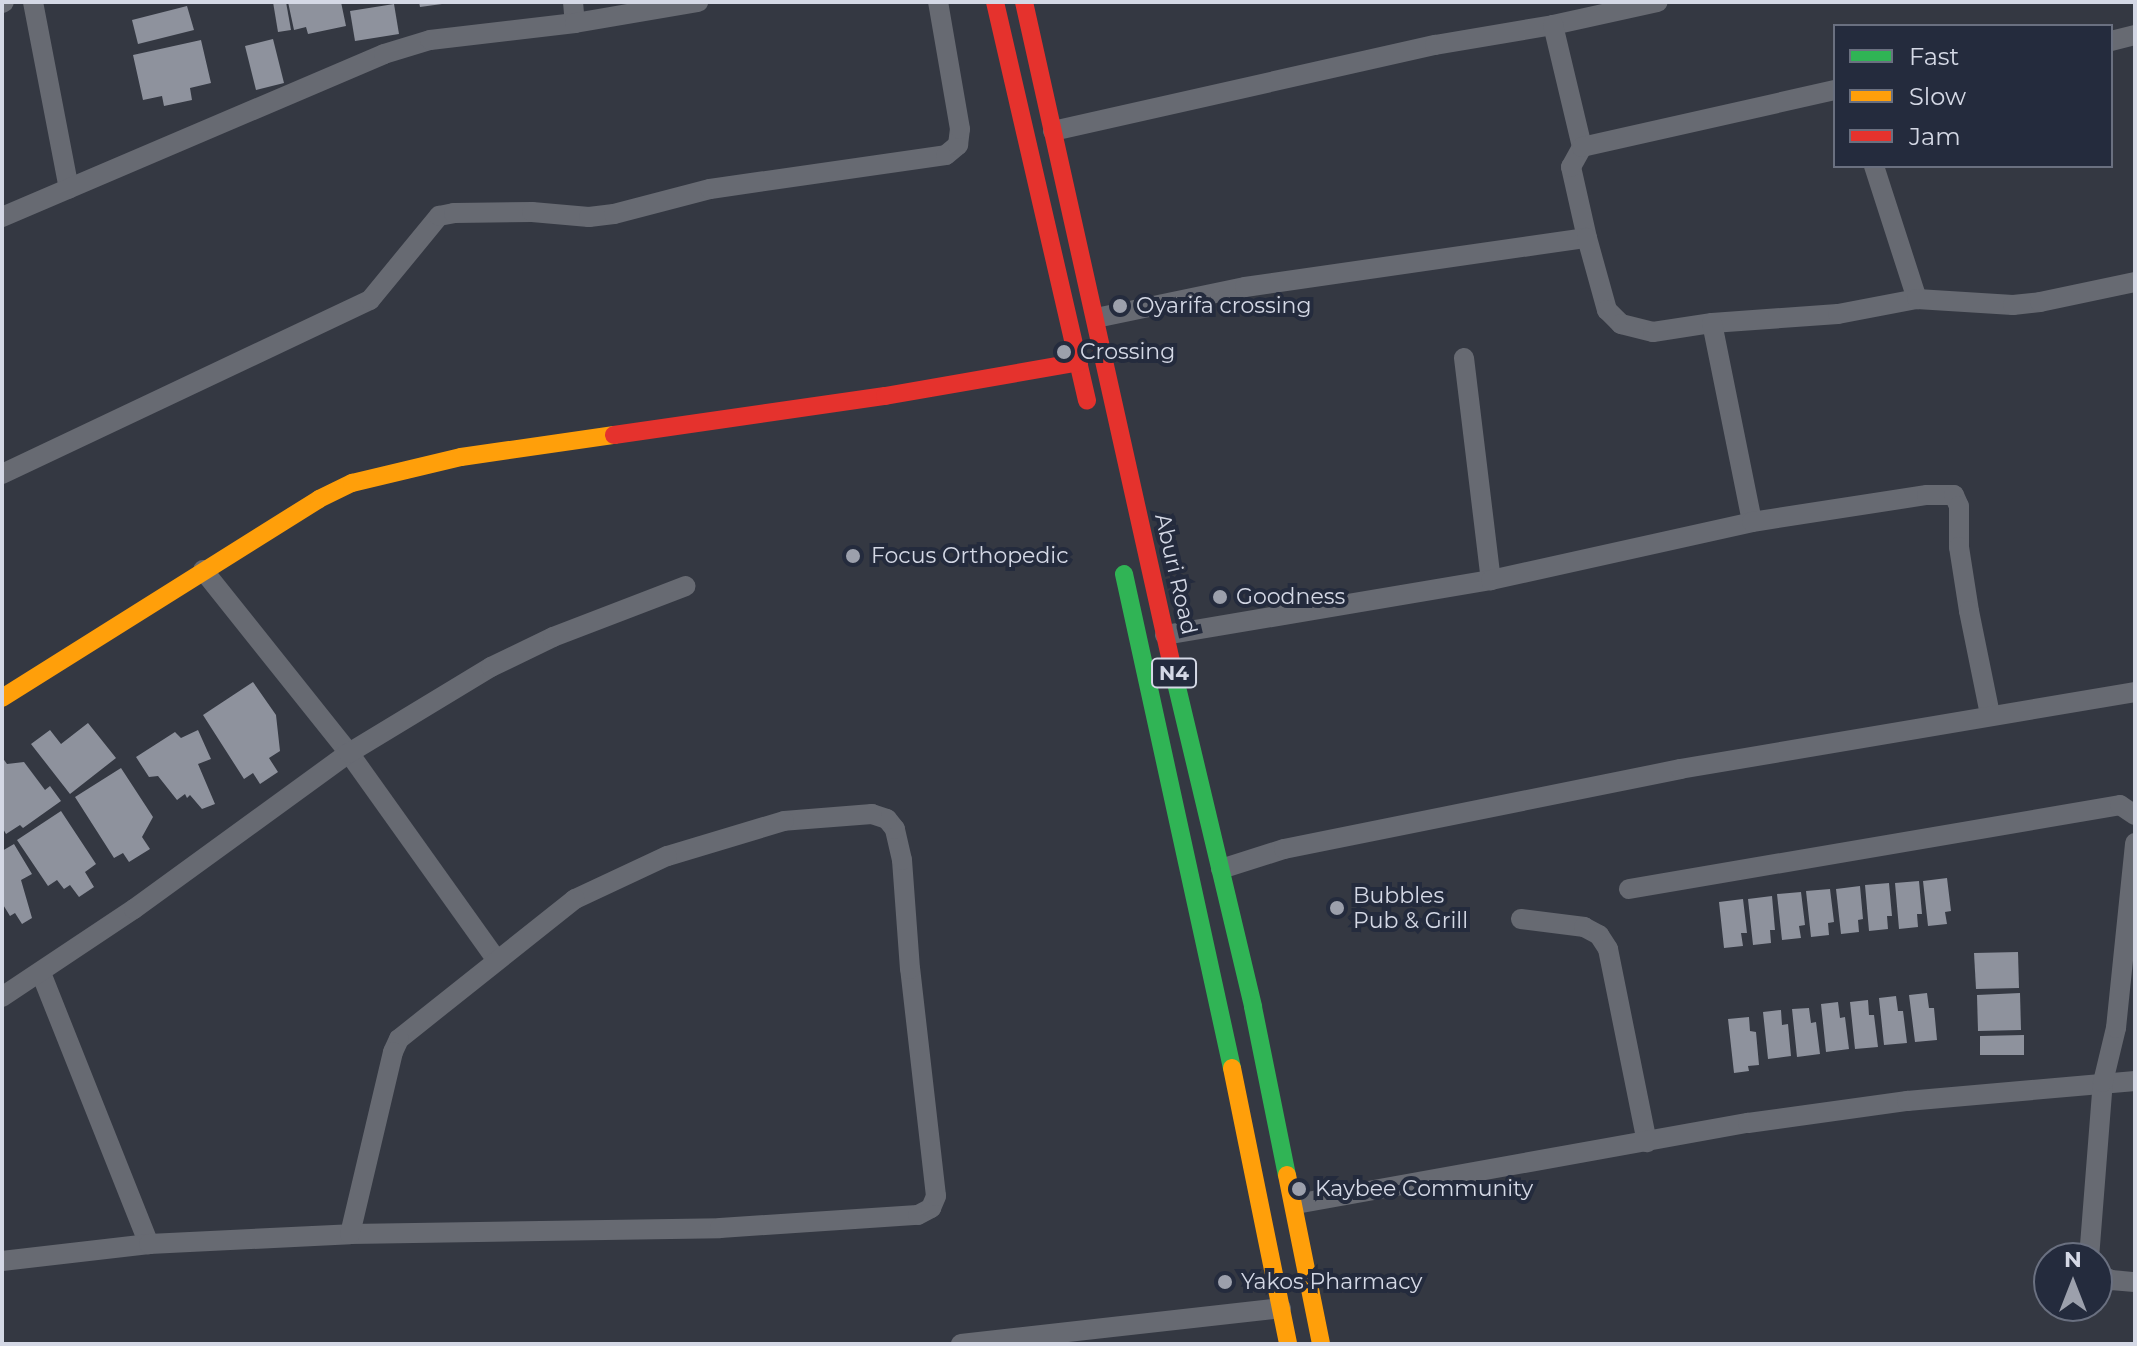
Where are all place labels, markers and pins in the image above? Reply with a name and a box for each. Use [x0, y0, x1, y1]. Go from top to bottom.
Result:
place label: Oyarifa crossing [1136, 293, 1312, 319]
marker: Oyarifa crossing [1111, 297, 1129, 315]
place label: Crossing [1080, 339, 1175, 365]
marker: Crossing [1055, 343, 1073, 361]
place label: Focus Orthopedic [871, 543, 1069, 569]
marker: Focus Orthopedic [842, 545, 864, 567]
place label: Goodness [1236, 584, 1345, 610]
marker: Goodness [1211, 588, 1229, 606]
place label: Bubbles Pub & Grill [1353, 882, 1468, 934]
marker: Bubbles Pub & Grill [1328, 899, 1346, 917]
place label: Kaybee Community [1315, 1176, 1533, 1202]
marker: Kaybee Community [1290, 1180, 1308, 1198]
place label: Yakos Pharmacy [1241, 1269, 1422, 1295]
marker: Yakos Pharmacy [1216, 1273, 1234, 1291]

